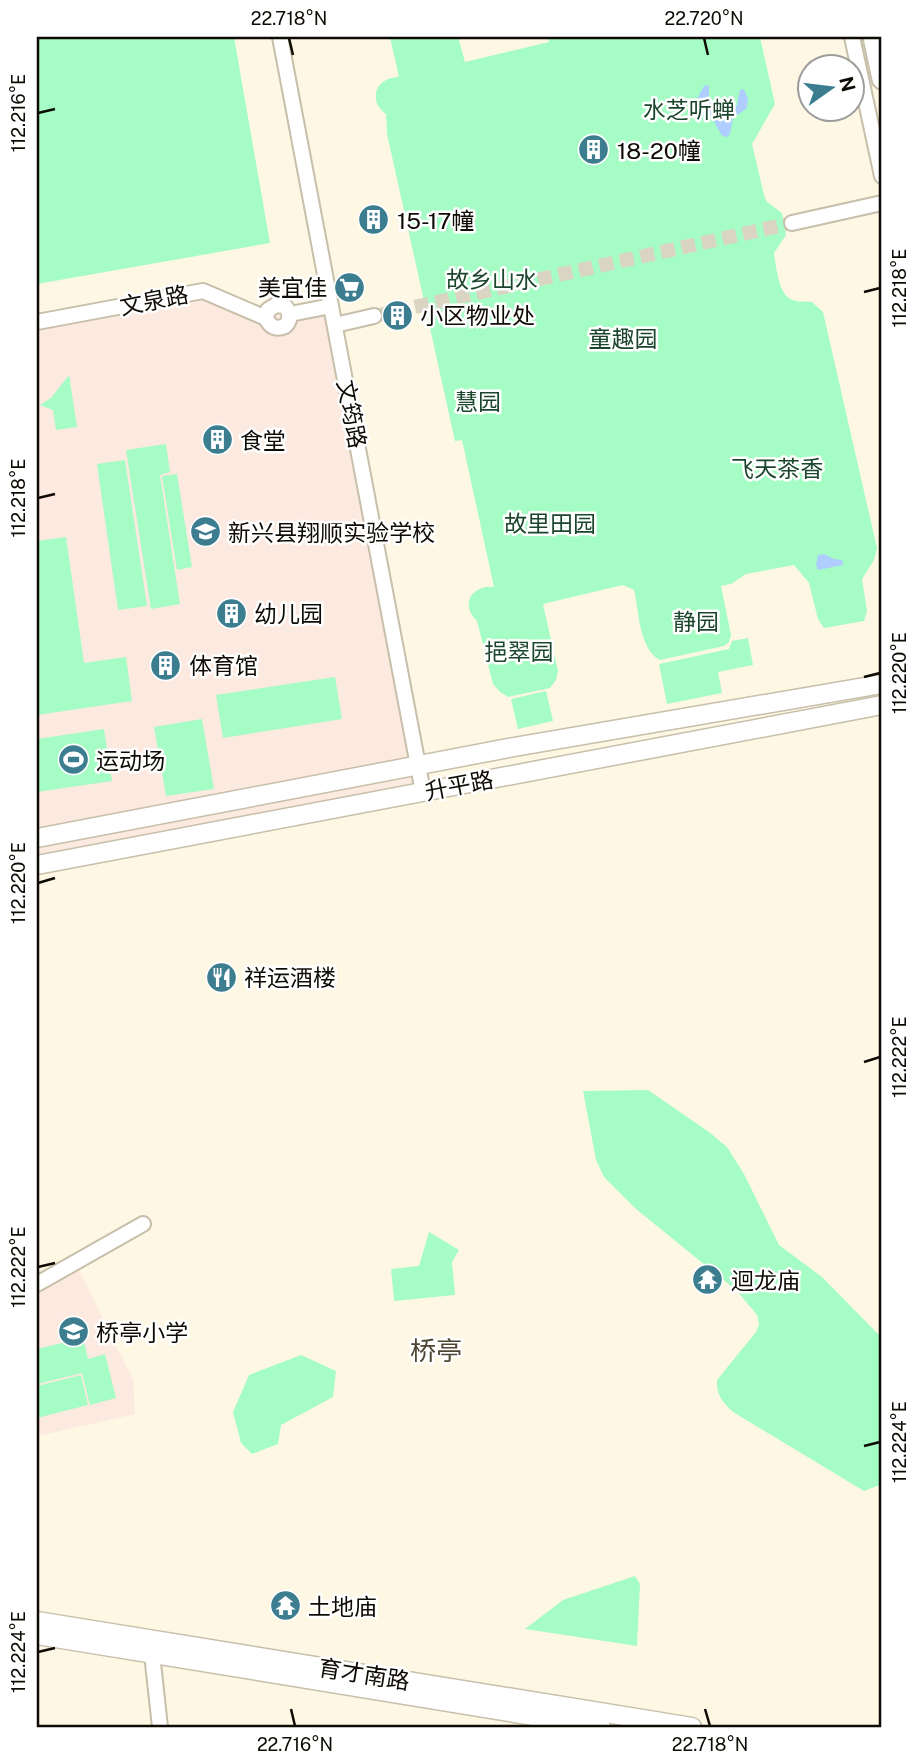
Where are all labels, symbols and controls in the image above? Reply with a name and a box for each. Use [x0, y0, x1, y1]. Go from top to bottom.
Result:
text: 22.718°N [251, 8, 327, 29]
text: 22.720°N [664, 8, 744, 29]
north arrow [796, 52, 866, 122]
text: 112.216°E [8, 74, 29, 152]
text: N [835, 74, 860, 94]
park label: 水芝听蝉 [643, 96, 735, 123]
building icon: 18-20幢 [577, 133, 611, 167]
place label: 18-20幢 [617, 137, 701, 164]
building icon: 15-17幢 [357, 203, 391, 237]
place label: 15-17幢 [397, 207, 474, 234]
text: 112.218°E [889, 248, 910, 328]
park label: 故乡山水 [446, 266, 538, 293]
supermarket icon: 美宜佳 [333, 270, 367, 304]
place label: 美宜佳 [258, 274, 327, 301]
street label: 文泉路 [118, 280, 190, 320]
building icon: 小区物业处 [380, 298, 414, 332]
place label: 小区物业处 [420, 302, 535, 329]
park label: 童趣园 [589, 325, 658, 352]
street label: 文筠路 [332, 378, 372, 450]
park label: 慧园 [455, 388, 501, 415]
building icon: 食堂 [200, 423, 234, 457]
place label: 食堂 [240, 427, 286, 454]
park label: 飞天茶香 [731, 455, 823, 482]
text: 112.218°E [8, 458, 29, 538]
park label: 故里田园 [504, 510, 596, 537]
school or university icon: 新兴县翔顺实验学校 [188, 515, 222, 549]
place label: 新兴县翔顺实验学校 [228, 519, 435, 546]
building icon: 幼儿园 [214, 596, 248, 630]
place label: 幼儿园 [254, 600, 323, 627]
park label: 静园 [673, 608, 719, 635]
text: 112.220°E [889, 632, 910, 714]
park label: 挹翠园 [485, 638, 554, 665]
building icon: 体育馆 [149, 648, 183, 682]
place label: 体育馆 [189, 652, 258, 679]
sports icon: 运动场 [56, 743, 90, 777]
place label: 运动场 [96, 747, 165, 774]
street label: 升平路 [423, 765, 495, 805]
text: 112.220°E [8, 842, 29, 924]
restaurant icon: 祥运酒楼 [204, 960, 238, 994]
place label: 祥运酒楼 [244, 964, 336, 991]
text: 112.222°E [889, 1016, 910, 1098]
text: 112.222°E [8, 1226, 29, 1308]
temple icon: 迴龙庙 [691, 1263, 725, 1297]
place label: 迴龙庙 [731, 1267, 800, 1294]
school or university icon: 桥亭小学 [56, 1315, 90, 1349]
place label: 桥亭小学 [96, 1319, 188, 1346]
district label: 桥亭 [410, 1335, 462, 1366]
text: 112.224°E [889, 1401, 910, 1483]
temple icon: 土地庙 [268, 1589, 302, 1623]
place label: 土地庙 [308, 1593, 377, 1620]
text: 112.224°E [8, 1611, 29, 1693]
street label: 育才南路 [316, 1653, 412, 1695]
text: 22.716°N [257, 1734, 333, 1755]
text: 22.718°N [672, 1734, 748, 1755]

